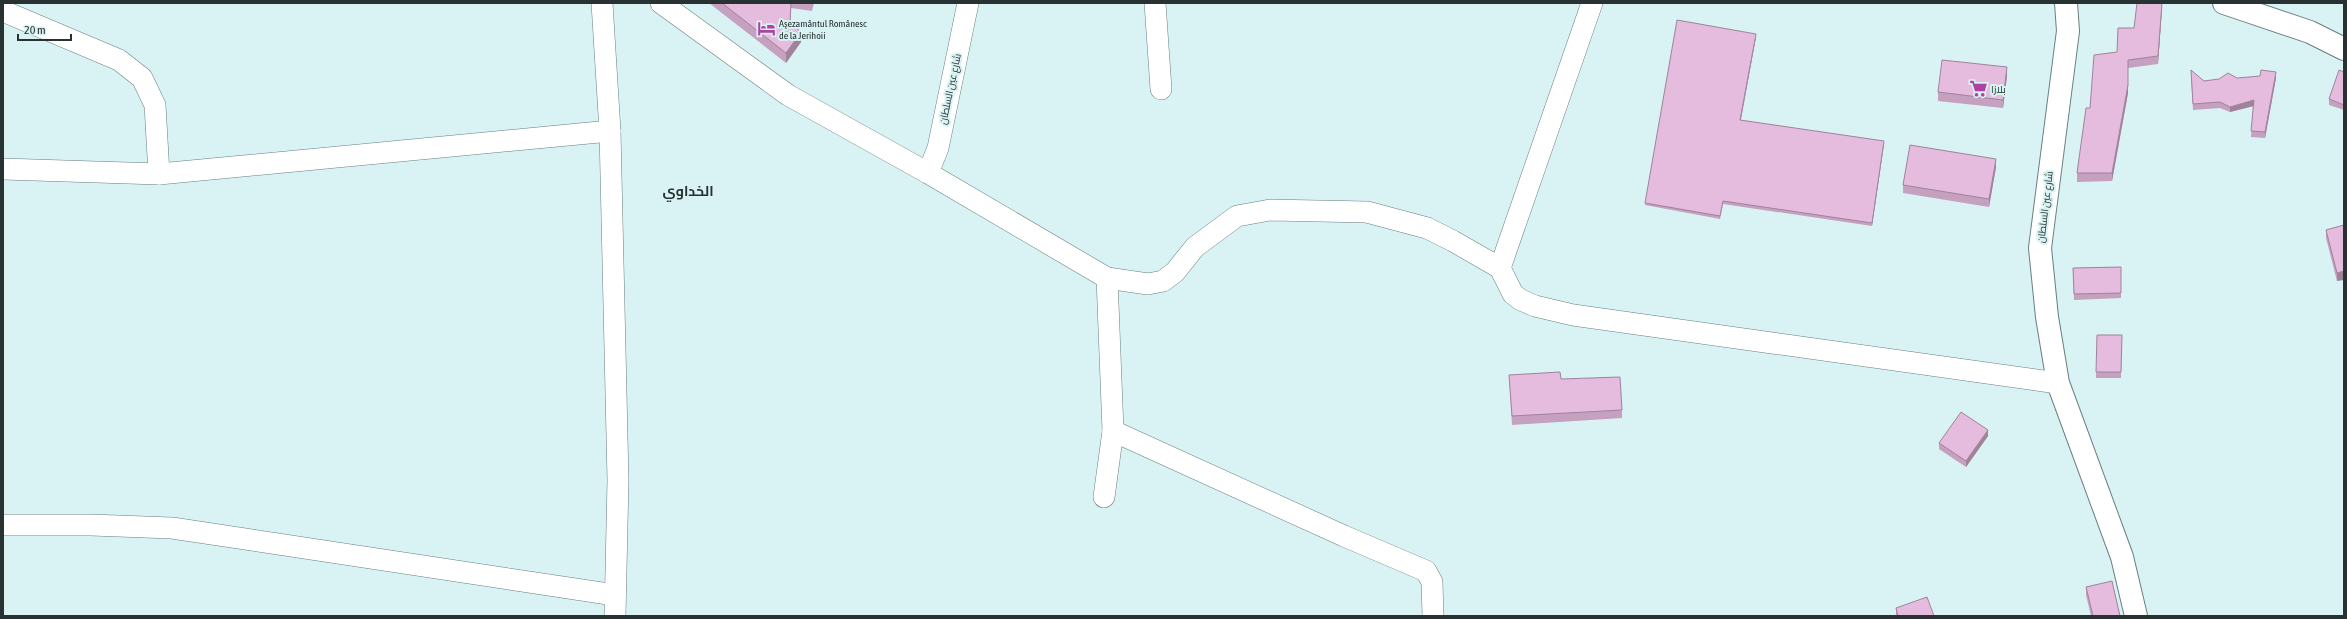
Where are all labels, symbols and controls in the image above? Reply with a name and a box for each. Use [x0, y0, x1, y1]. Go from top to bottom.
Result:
scale bar [18, 16, 71, 42]
place label: Aşezamântul Românesc de la Jerihoii [779, 18, 867, 41]
hotel icon: Aşezamântul Românesc de la Jerihoii [756, 19, 776, 39]
text: 20 m [24, 23, 46, 37]
street label: شارع عين السلطان [937, 53, 964, 126]
supermarket icon: بلازا [1968, 79, 1988, 99]
place label: بلازا [1991, 84, 2006, 95]
street label: شارع عين السلطان [2035, 171, 2056, 244]
district label: الخداوي [662, 183, 714, 202]

